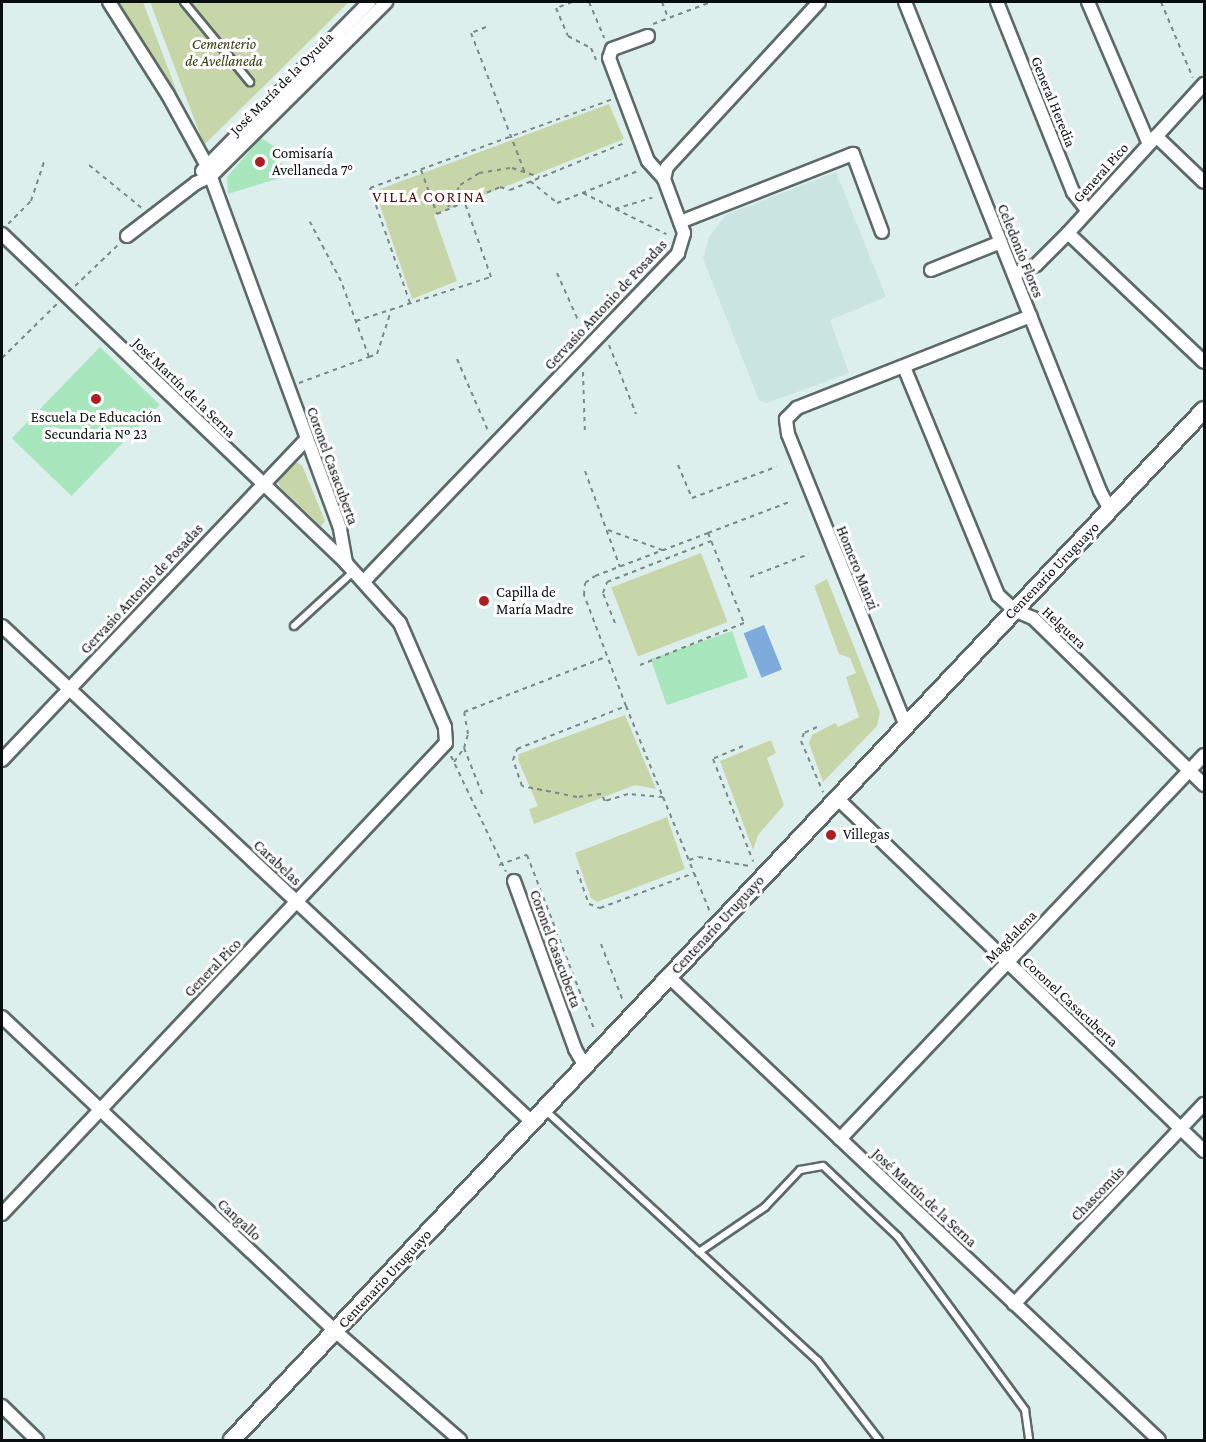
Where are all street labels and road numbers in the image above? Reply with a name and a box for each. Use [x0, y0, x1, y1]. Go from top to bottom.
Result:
street label: José María de la Oyuela [226, 28, 338, 140]
street label: General Heredia [1027, 54, 1079, 150]
street label: General Pico [1069, 139, 1133, 207]
street label: Celedonio Flores [993, 201, 1047, 301]
street label: Gervasio Antonio de Posadas [541, 236, 671, 374]
street label: José Martín de la Serna [129, 334, 239, 442]
street label: Coronel Casacuberta [302, 405, 362, 527]
street label: Centenario Uruguayo [1001, 518, 1103, 624]
street label: Gervasio Antonio de Posadas [77, 520, 207, 658]
street label: Homero Manzi [832, 523, 882, 613]
street label: Helguera [1038, 603, 1090, 653]
street label: Carabelas [249, 836, 305, 890]
street label: Centenario Uruguayo [668, 872, 768, 978]
street label: Coronel Casacuberta [525, 888, 585, 1010]
street label: Magdalena [981, 907, 1041, 967]
street label: General Pico [181, 935, 245, 1001]
street label: Coronel Casacuberta [1018, 953, 1122, 1051]
street label: José Martín de la Serna [868, 1145, 980, 1251]
street label: Chascomús [1067, 1163, 1129, 1225]
street label: Cangallo [213, 1195, 265, 1245]
street label: Centenario Uruguayo [335, 1226, 435, 1332]

